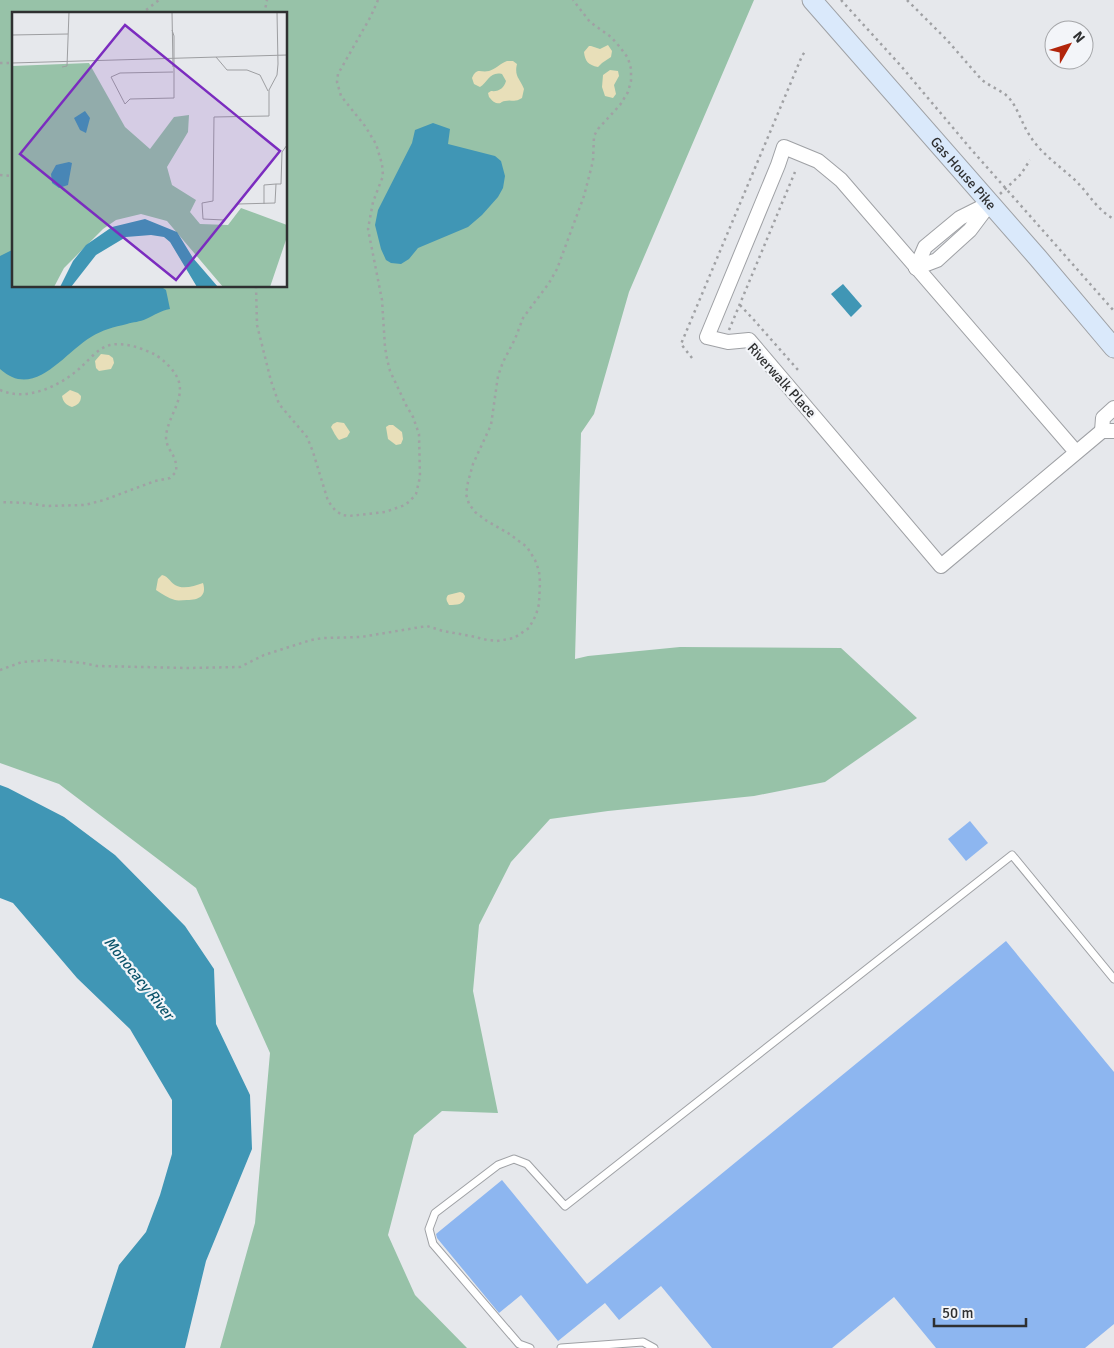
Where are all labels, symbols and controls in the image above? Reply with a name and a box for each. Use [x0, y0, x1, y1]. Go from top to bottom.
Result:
inset map [12, 12, 288, 288]
north arrow [1044, 20, 1094, 70]
text: N [1069, 28, 1088, 46]
street label: Gas House Pike [927, 133, 1000, 213]
street label: Riverwalk Place [744, 339, 820, 421]
water label: Monocacy River [100, 933, 179, 1025]
scale bar [934, 1296, 1026, 1328]
text: 50 m [942, 1304, 973, 1322]

